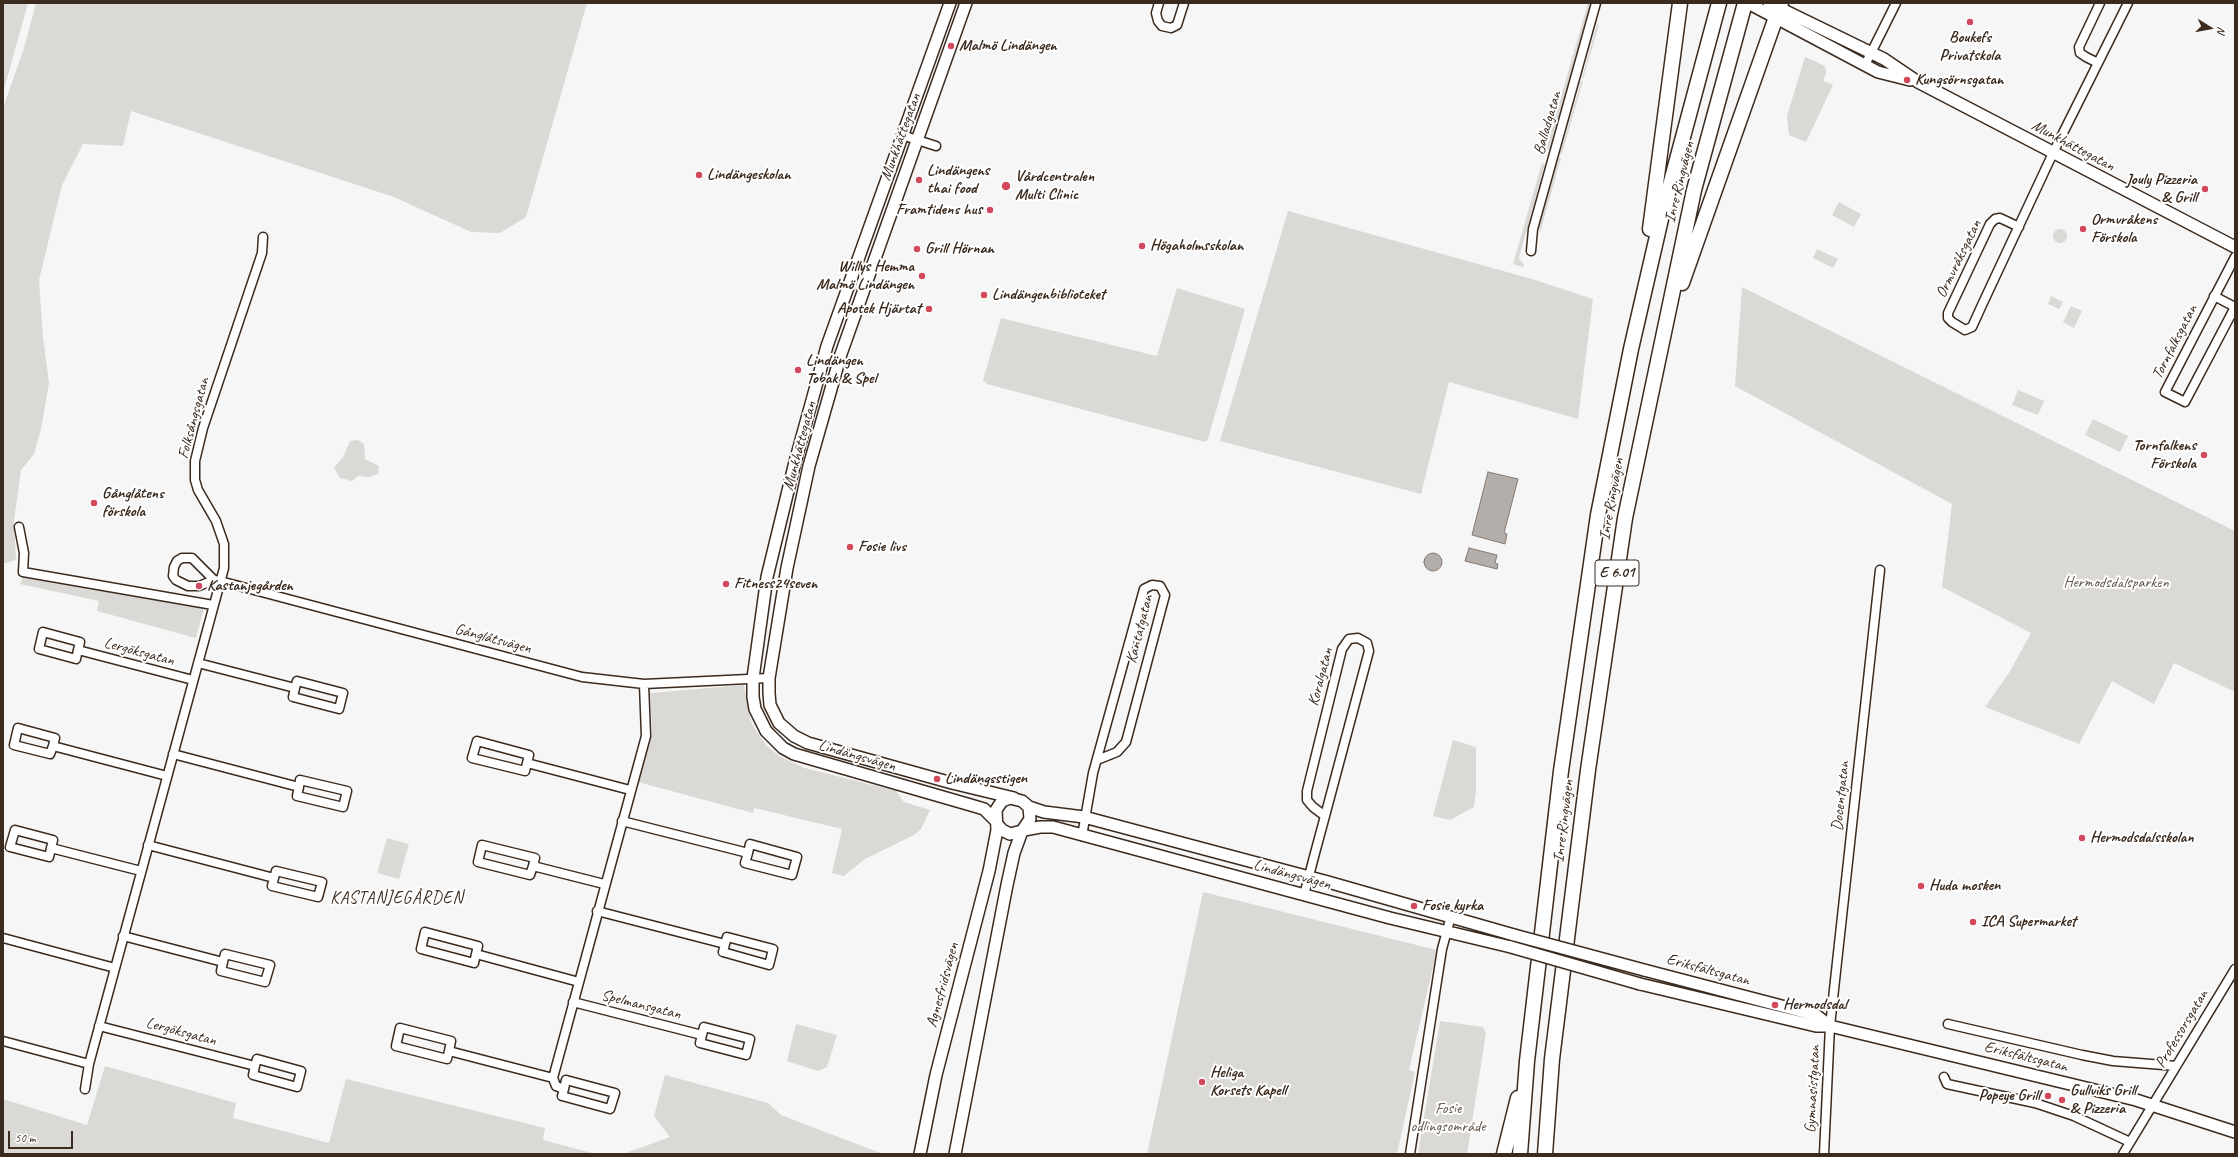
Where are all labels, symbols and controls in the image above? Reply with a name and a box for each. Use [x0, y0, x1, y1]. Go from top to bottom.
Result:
north arrow [2190, 8, 2230, 48]
marker: Boukefs Privatskola [1965, 17, 1975, 27]
text: N [2214, 26, 2229, 35]
place label: Boukefs Privatskola [1940, 28, 2000, 66]
place label: Malmö Lindängen [959, 36, 1057, 56]
marker: Malmö Lindängen [946, 41, 956, 51]
place label: Kungsörnsgatan [1915, 70, 2003, 90]
marker: Kungsörnsgatan [1902, 75, 1912, 85]
street label: Balladgatan [1530, 89, 1566, 157]
street label: Munkhättegatan [876, 91, 926, 183]
street label: Munkhättegatan [2028, 116, 2118, 176]
street label: Inre Ringvägen [1661, 139, 1699, 225]
place label: Lindängens thai food [927, 161, 989, 199]
place label: Lindängeskolan [707, 165, 791, 185]
place label: Vårdcentralen Multi Clinic [1015, 167, 1094, 205]
marker: Lindängeskolan [694, 170, 704, 180]
place label: Jouly Pizzeria & Grill [2126, 170, 2197, 208]
marker: Lindängens thai food [914, 175, 924, 185]
marker: Vårdcentralen Multi Clinic [1000, 180, 1012, 192]
marker: Jouly Pizzeria & Grill [2200, 184, 2210, 194]
place label: Framtidens hus [896, 200, 982, 220]
marker: Framtidens hus [985, 205, 995, 215]
place label: Ormvråkens Förskola [2091, 210, 2157, 248]
street label: Ormvråksgatan [1932, 217, 1986, 301]
marker: Ormvråkens Förskola [2078, 224, 2088, 234]
place label: Högaholmsskolan [1150, 236, 1243, 256]
place label: Grill Hörnan [925, 239, 994, 259]
marker: Högaholmsskolan [1137, 241, 1147, 251]
marker: Grill Hörnan [912, 244, 922, 254]
place label: Willys Hemma Malmö Lindängen [816, 257, 914, 295]
marker: Willys Hemma Malmö Lindängen [917, 271, 927, 281]
place label: Lindängenbiblioteket [992, 285, 1105, 305]
marker: Lindängenbiblioteket [979, 290, 989, 300]
place label: Apotek Hjärtat [837, 299, 921, 319]
street label: Tornfalksgatan [2148, 301, 2202, 383]
marker: Apotek Hjärtat [924, 304, 934, 314]
place label: Lindängen Tobak & Spel [806, 351, 876, 389]
marker: Lindängen Tobak & Spel [793, 365, 803, 375]
street label: Folksångsgatan [174, 375, 214, 461]
street label: Munkhättegatan [779, 399, 821, 493]
place label: Tornfalkens Förskola [2133, 436, 2196, 474]
marker: Tornfalkens Förskola [2199, 450, 2209, 460]
street label: Inre Ringvägen [1595, 456, 1629, 542]
place label: Gånglåtens förskola [102, 484, 163, 522]
marker: Gånglåtens förskola [89, 498, 99, 508]
place label: Fosie livs [858, 537, 906, 557]
marker: Fosie livs [845, 542, 855, 552]
road number: E 6.01 [1595, 560, 1639, 586]
park label: Hermodsdalsparken [2063, 573, 2169, 593]
place label: Fitness24seven [734, 574, 817, 594]
place label: Kastanjegården [207, 576, 293, 596]
marker: Fitness24seven [721, 579, 731, 589]
marker: Kastanjegården [194, 581, 204, 591]
street label: Kantatgatan [1122, 593, 1158, 665]
street label: Gånglåtsvägen [453, 620, 533, 658]
street label: Lergöksgatan [102, 633, 176, 671]
street label: Koralgatan [1304, 646, 1338, 708]
street label: Lindängsvägen [816, 736, 898, 776]
street label: Docentgatan [1828, 760, 1854, 832]
place label: Lindängsstigen [945, 769, 1027, 789]
marker: Lindängsstigen [932, 774, 942, 784]
street label: Inre Ringvägen [1549, 779, 1579, 863]
place label: Hermodsdalsskolan [2090, 828, 2194, 848]
marker: Hermodsdalsskolan [2077, 833, 2087, 843]
street label: Lindängsvägen [1251, 855, 1333, 895]
place label: Huda mosken [1929, 876, 2000, 896]
marker: Huda mosken [1916, 881, 1926, 891]
district label: KASTANJEGÅRDEN [330, 889, 464, 909]
place label: Fosie kyrka [1422, 896, 1483, 916]
marker: Fosie kyrka [1409, 901, 1419, 911]
place label: ICA Supermarket [1981, 912, 2076, 932]
marker: ICA Supermarket [1968, 917, 1978, 927]
street label: Agnesfridsvägen [922, 940, 964, 1030]
street label: Eriksfältsgatan [1664, 950, 1752, 990]
street label: Spelmansgatan [599, 986, 683, 1024]
street label: Professorsgatan [2151, 986, 2213, 1072]
place label: Hermodsdal [1783, 995, 1847, 1015]
marker: Hermodsdal [1770, 1000, 1780, 1010]
street label: Lergöksgatan [144, 1013, 218, 1051]
street label: Eriksfältsgatan [1982, 1037, 2070, 1077]
street label: Gymnasistgatan [1801, 1044, 1825, 1134]
place label: Heliga Korsets Kapell [1210, 1063, 1286, 1101]
marker: Heliga Korsets Kapell [1197, 1077, 1207, 1087]
place label: Gullviks Grill & Pizzeria [2070, 1081, 2136, 1119]
place label: Popeye Grill [1979, 1086, 2040, 1106]
marker: Popeye Grill [2043, 1091, 2053, 1101]
marker: Gullviks Grill & Pizzeria [2057, 1095, 2067, 1105]
park label: Fosie odlingsområde [1411, 1099, 1485, 1137]
scale bar [10, 1123, 75, 1149]
text: 50 m [15, 1130, 35, 1146]

